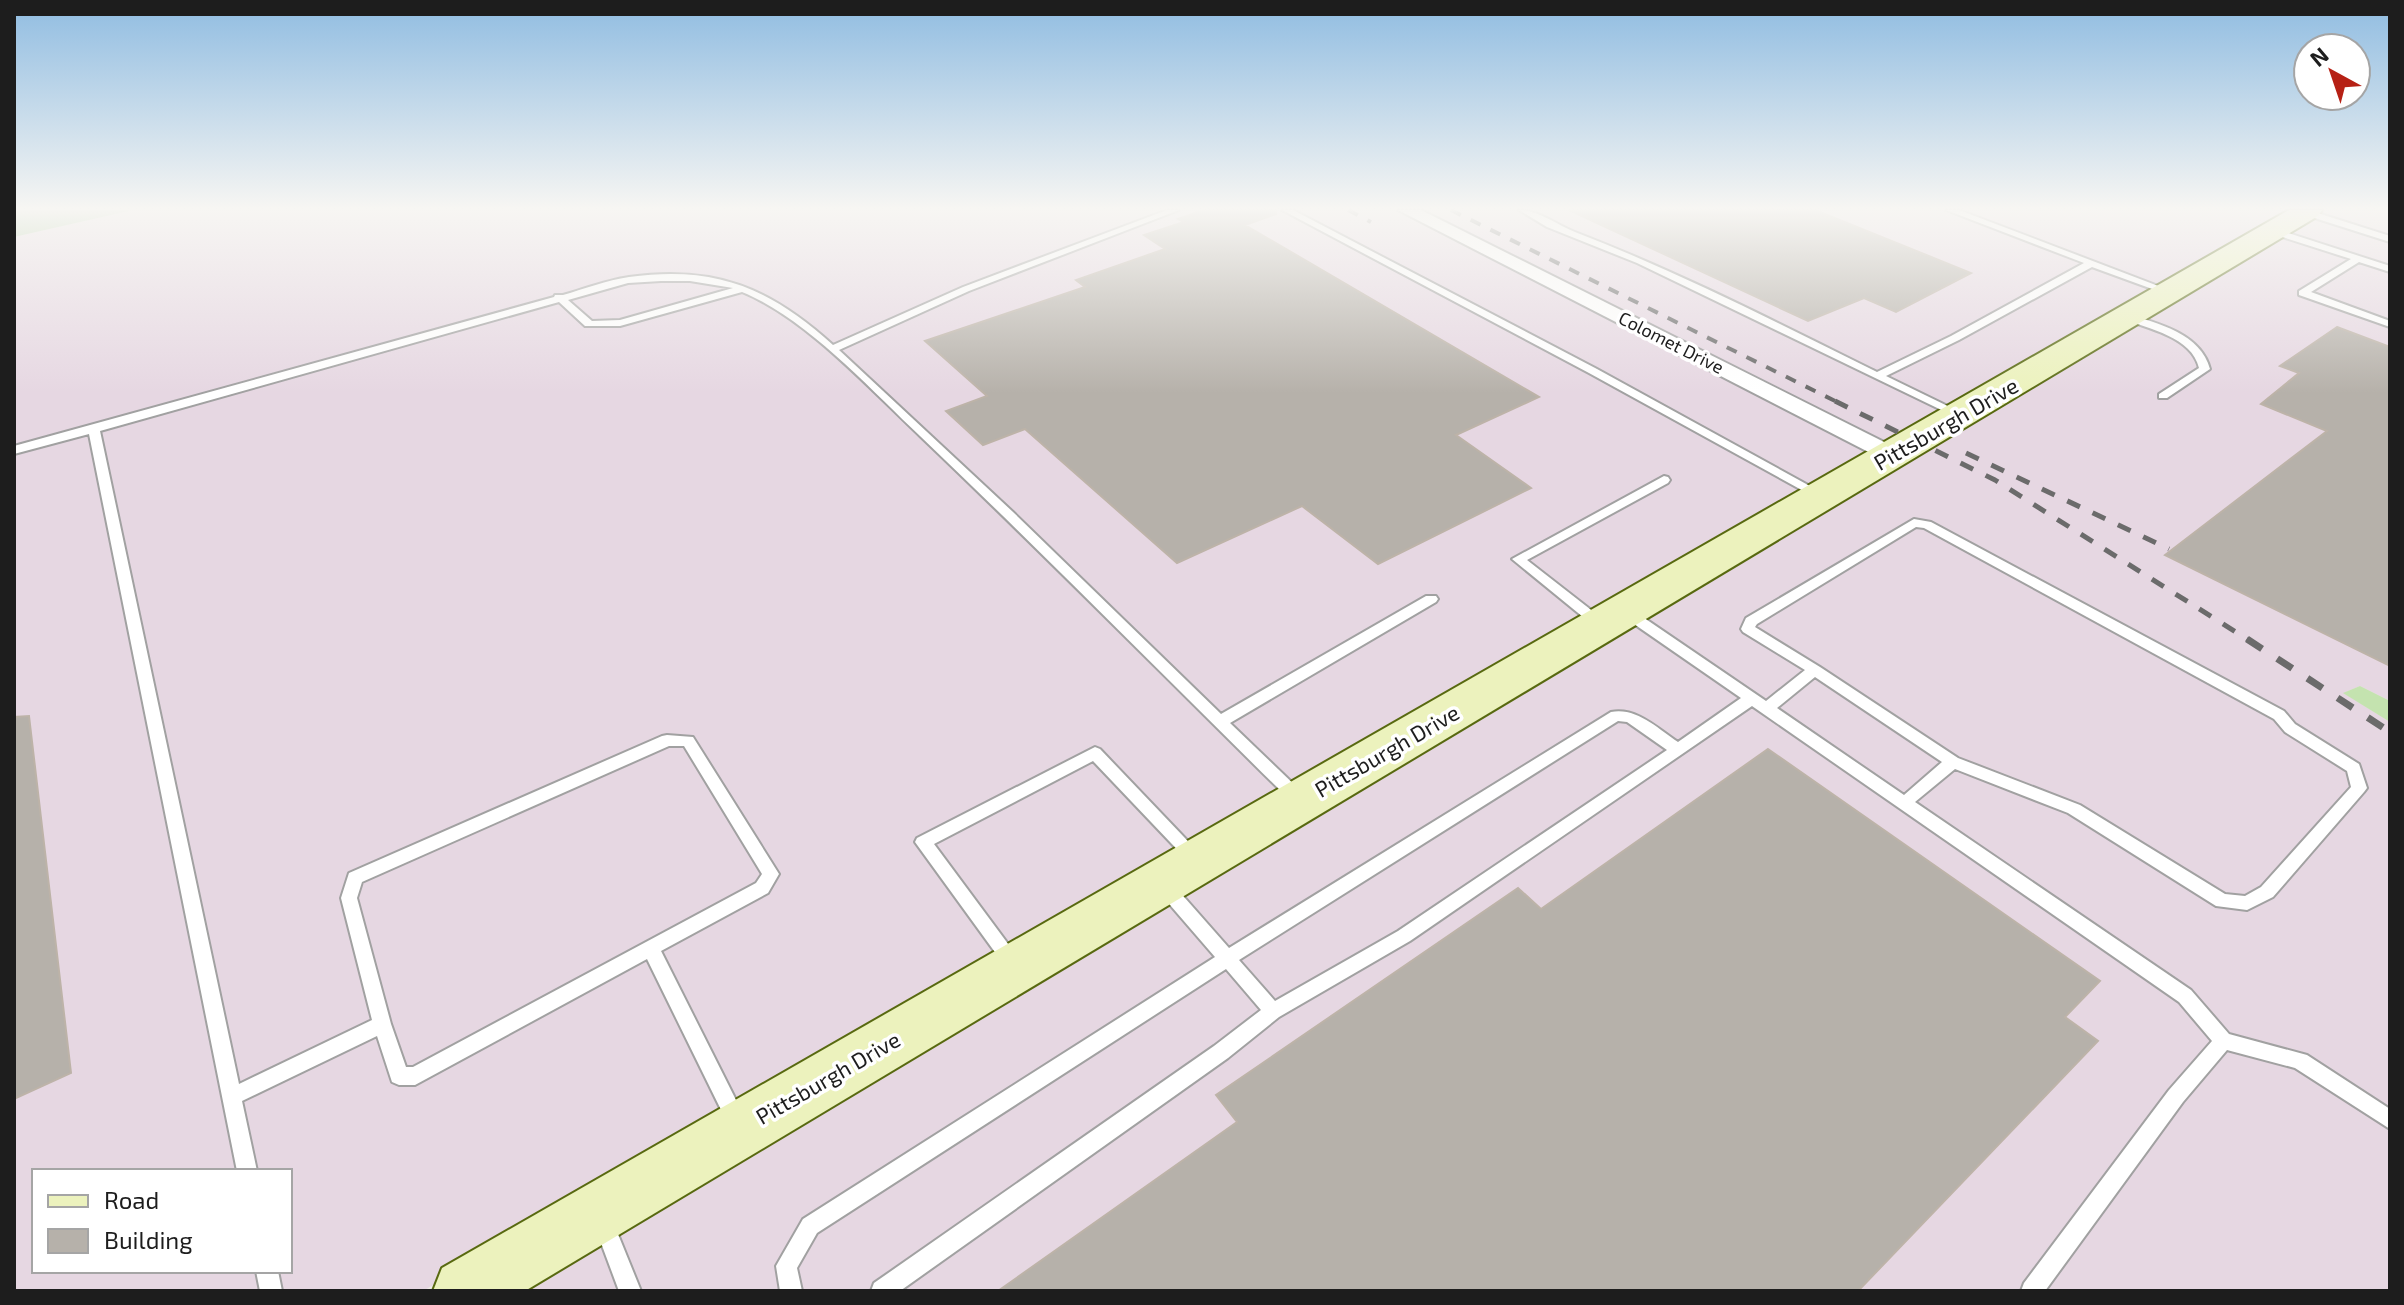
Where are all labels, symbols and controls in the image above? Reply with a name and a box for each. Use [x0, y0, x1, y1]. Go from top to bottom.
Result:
north arrow [2292, 32, 2372, 112]
text: N [2304, 41, 2333, 71]
street label: Colomet Drive [1615, 306, 1728, 378]
street label: Pittsburgh Drive [1869, 371, 2022, 475]
street label: Pittsburgh Drive [1310, 698, 1463, 802]
street label: Pittsburgh Drive [751, 1025, 904, 1129]
legend [32, 1169, 292, 1273]
text: Road [104, 1185, 159, 1214]
text: Building [104, 1225, 193, 1254]

